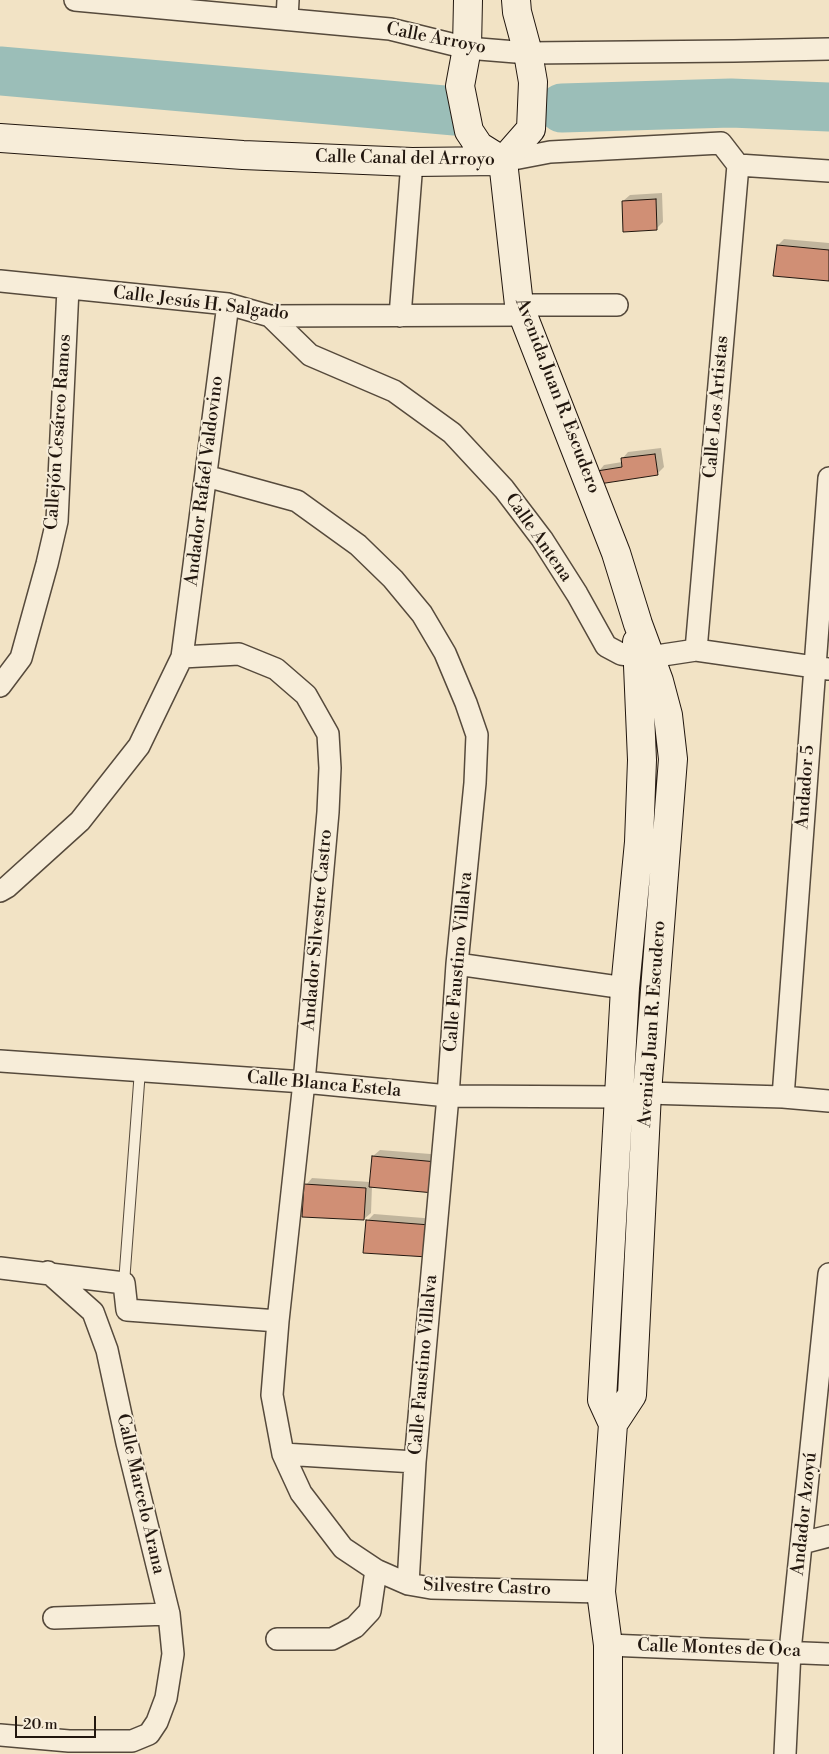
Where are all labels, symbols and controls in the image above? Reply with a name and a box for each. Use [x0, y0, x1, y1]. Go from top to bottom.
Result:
street label: Calle Arroyo [384, 19, 488, 59]
street label: Calle Canal del Arroyo [315, 147, 495, 171]
street label: Calle Jesús H. Salgado [112, 282, 290, 326]
street label: Avenida Juan R. Escudero [510, 295, 604, 497]
street label: Callejón Cesáreo Ramos [41, 333, 77, 531]
street label: Calle Los Artistas [700, 335, 734, 479]
street label: Andador Rafaél Valdovino [181, 375, 229, 587]
street label: Calle Antena [500, 490, 576, 586]
street label: Andador 5 [792, 744, 820, 830]
street label: Andador Silvestre Castro [298, 828, 338, 1032]
street label: Calle Faustino Villalva [440, 871, 478, 1053]
street label: Avenida Juan R. Escudero [635, 920, 671, 1128]
street label: Calle Blanca Estela [246, 1067, 402, 1103]
street label: Calle Faustino Villalva [405, 1274, 443, 1456]
street label: Calle Marcelo Arana [111, 1412, 169, 1576]
street label: Andador Azoyú [788, 1451, 822, 1577]
street label: Silvestre Castro [423, 1575, 551, 1601]
street label: Calle Montes de Oca [637, 1635, 801, 1663]
scale bar [18, 1706, 99, 1738]
text: 20 m [23, 1715, 58, 1734]

